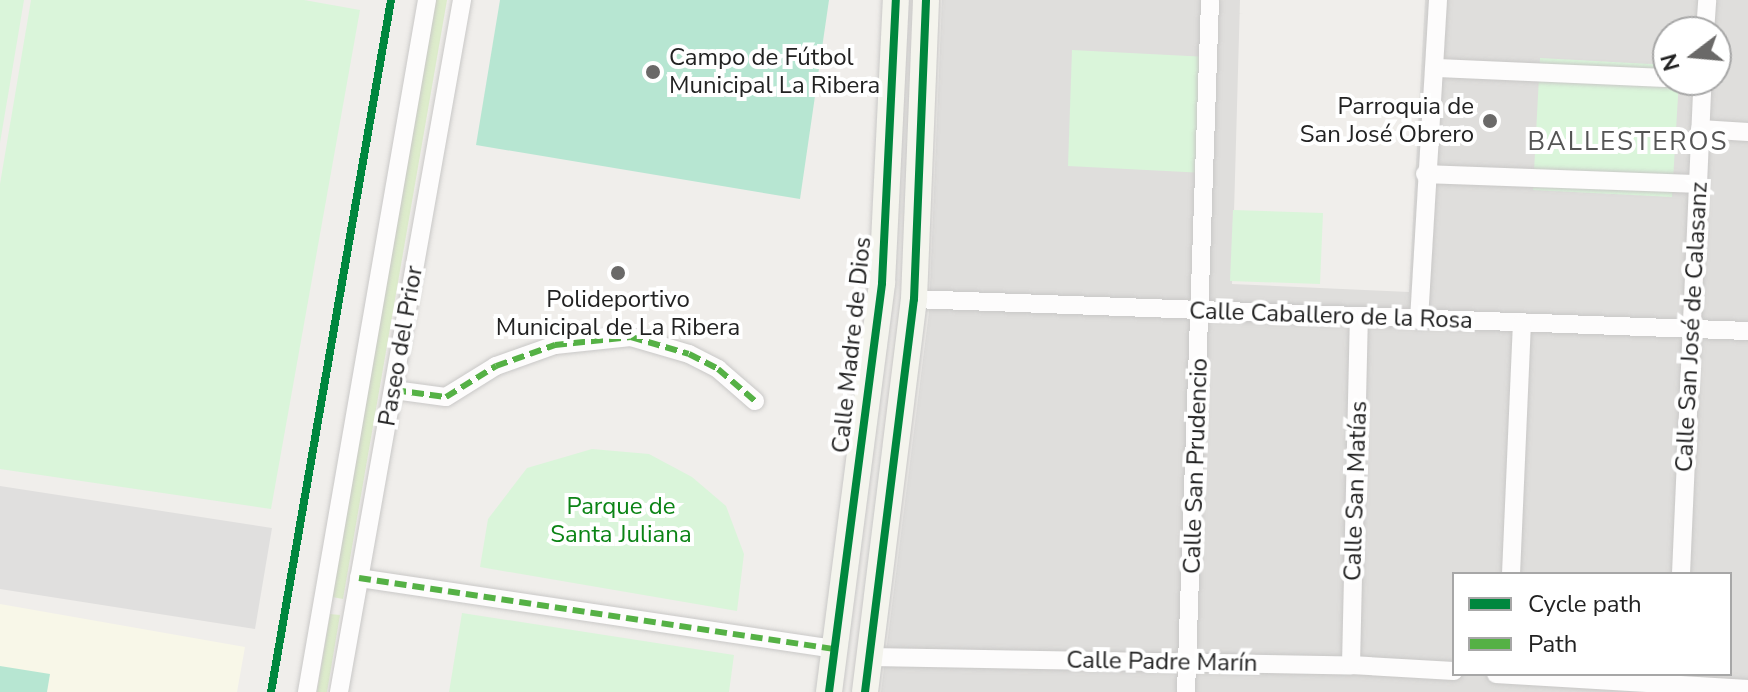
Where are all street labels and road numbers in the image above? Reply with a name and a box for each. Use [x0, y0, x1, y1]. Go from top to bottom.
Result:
street label: Calle San José de Calasanz [1670, 181, 1714, 473]
street label: Calle Madre de Dios [826, 235, 878, 455]
street label: Paseo del Prior [373, 264, 429, 428]
street label: Calle Caballero de la Rosa [1189, 297, 1473, 335]
street label: Calle San Prudencio [1178, 357, 1214, 575]
street label: Calle San Matías [1338, 400, 1374, 582]
street label: Calle Padre Marín [1066, 646, 1258, 678]

